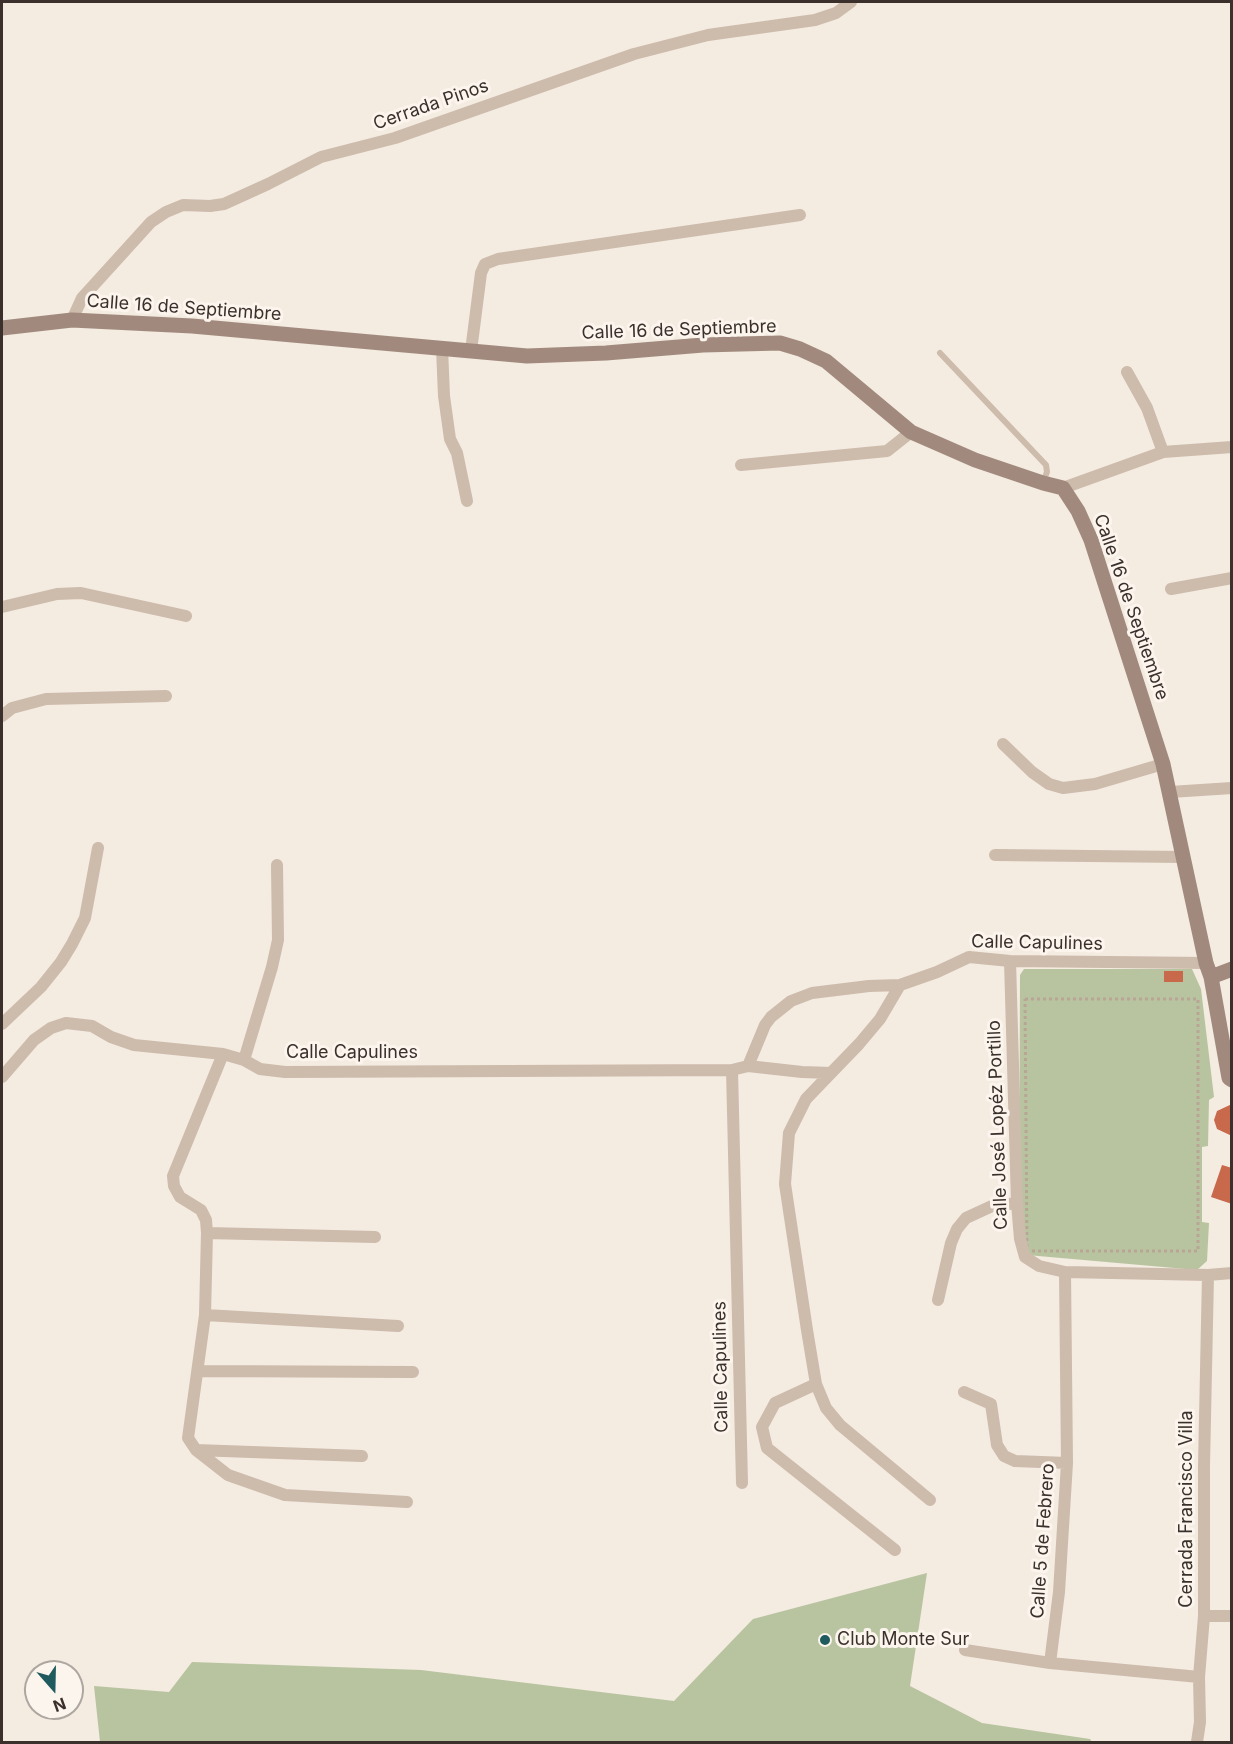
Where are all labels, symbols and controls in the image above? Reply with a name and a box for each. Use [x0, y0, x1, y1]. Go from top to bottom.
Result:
street label: Cerrada Pinos [370, 75, 492, 135]
street label: Calle 16 de Septiembre [86, 290, 282, 326]
street label: Calle 16 de Septiembre [581, 316, 777, 344]
street label: Calle 16 de Septiembre [1089, 511, 1173, 703]
street label: Calle Capulines [971, 931, 1103, 955]
street label: Calle José Lopéz Portillo [984, 1020, 1012, 1230]
street label: Calle Capulines [286, 1042, 418, 1064]
street label: Calle Capulines [709, 1301, 733, 1433]
street label: Cerrada Francisco Villa [1176, 1410, 1198, 1608]
street label: Calle 5 de Febrero [1027, 1463, 1059, 1619]
place label: Club Monte Sur [837, 1629, 969, 1651]
marker: Club Monte Sur [818, 1633, 832, 1647]
north arrow [24, 1660, 84, 1720]
text: N [50, 1694, 69, 1717]

